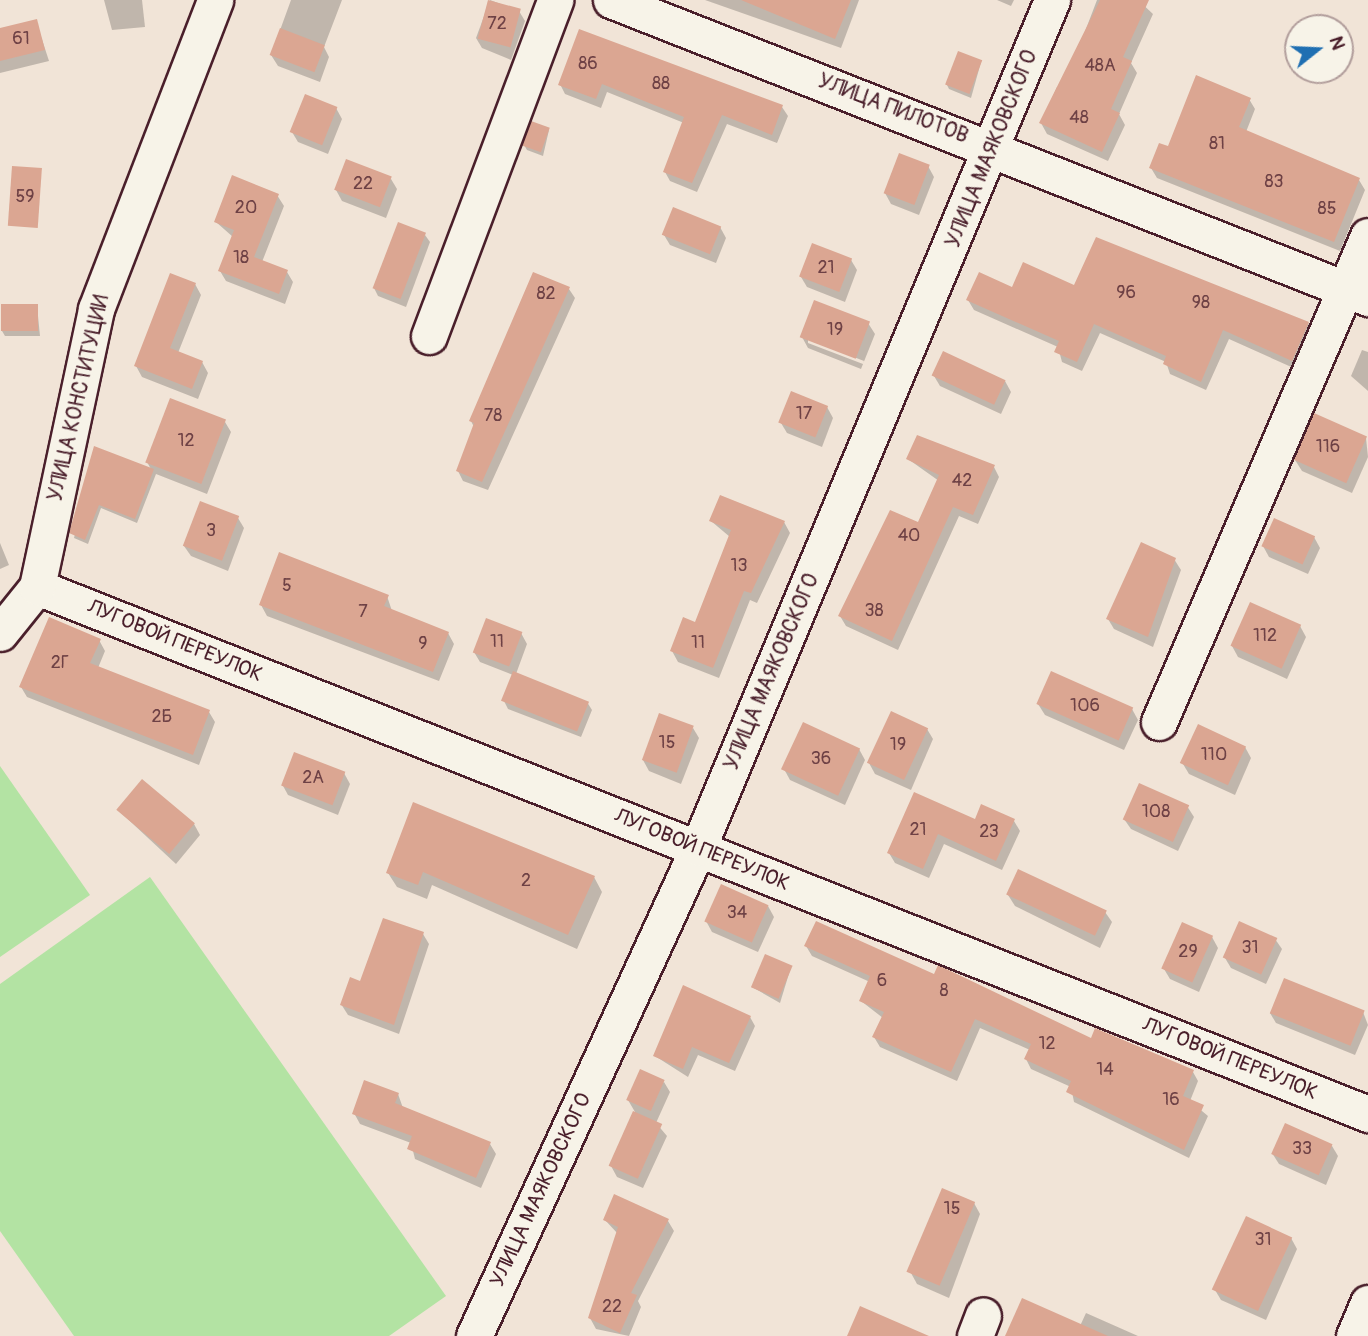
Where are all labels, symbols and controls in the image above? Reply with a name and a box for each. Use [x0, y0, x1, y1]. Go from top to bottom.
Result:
house number: 72 [487, 13, 507, 35]
north arrow [1284, 14, 1354, 84]
house number: 61 [12, 28, 30, 50]
text: N [1324, 33, 1350, 53]
street label: УЛИЦА МАЯКОВСКОГО [941, 47, 1043, 251]
house number: 86 [578, 53, 598, 75]
house number: 48А [1084, 55, 1116, 77]
street label: УЛИЦА ПИЛОТОВ [814, 69, 972, 149]
house number: 88 [652, 73, 670, 95]
house number: 48 [1069, 107, 1089, 129]
house number: 81 [1209, 133, 1225, 155]
house number: 83 [1264, 171, 1284, 193]
house number: 22 [353, 173, 373, 195]
house number: 59 [15, 186, 35, 208]
house number: 20 [235, 197, 257, 219]
house number: 85 [1318, 198, 1336, 220]
house number: 18 [233, 247, 249, 269]
house number: 21 [817, 257, 835, 279]
house number: 96 [1116, 282, 1136, 304]
house number: 82 [536, 283, 556, 305]
street label: УЛИЦА КОНСТИТУЦИИ [43, 292, 115, 504]
house number: 98 [1192, 292, 1210, 314]
house number: 19 [827, 319, 843, 341]
house number: 17 [796, 403, 812, 425]
house number: 78 [484, 405, 502, 427]
house number: 12 [177, 430, 195, 452]
house number: 116 [1316, 436, 1340, 458]
house number: 42 [952, 470, 972, 492]
house number: 3 [206, 520, 216, 542]
house number: 40 [898, 525, 920, 547]
house number: 13 [730, 555, 748, 577]
street label: УЛИЦА МАЯКОВСКОГО [719, 570, 825, 774]
house number: 5 [282, 575, 292, 597]
street label: ЛУГОВОЙ ПЕРЕУЛОК [84, 594, 266, 688]
house number: 38 [864, 600, 884, 622]
house number: 7 [358, 601, 368, 623]
house number: 112 [1253, 625, 1277, 647]
house number: 11 [490, 631, 504, 653]
house number: 11 [691, 632, 705, 654]
house number: 9 [418, 633, 428, 655]
house number: 2Г [51, 652, 69, 674]
house number: 106 [1070, 695, 1100, 717]
house number: 2Б [152, 706, 172, 728]
house number: 15 [659, 732, 675, 754]
house number: 19 [890, 734, 906, 756]
house number: 110 [1201, 744, 1227, 766]
house number: 36 [811, 748, 831, 770]
house number: 2А [302, 767, 324, 789]
house number: 108 [1142, 801, 1170, 823]
street label: ЛУГОВОЙ ПЕРЕУЛОК [611, 803, 793, 897]
house number: 21 [909, 819, 927, 841]
house number: 23 [979, 821, 999, 843]
house number: 2 [521, 870, 531, 892]
house number: 34 [727, 902, 747, 924]
house number: 31 [1241, 937, 1259, 959]
house number: 29 [1178, 941, 1198, 963]
house number: 6 [877, 970, 887, 992]
house number: 8 [939, 980, 949, 1002]
street label: ЛУГОВОЙ ПЕРЕУЛОК [1139, 1012, 1321, 1106]
house number: 12 [1038, 1033, 1056, 1055]
house number: 14 [1096, 1059, 1114, 1081]
street label: УЛИЦА МАЯКОВСКОГО [485, 1089, 597, 1291]
house number: 16 [1162, 1089, 1180, 1111]
house number: 33 [1292, 1138, 1312, 1160]
house number: 15 [944, 1198, 960, 1220]
house number: 31 [1254, 1229, 1272, 1251]
house number: 22 [602, 1296, 622, 1318]

